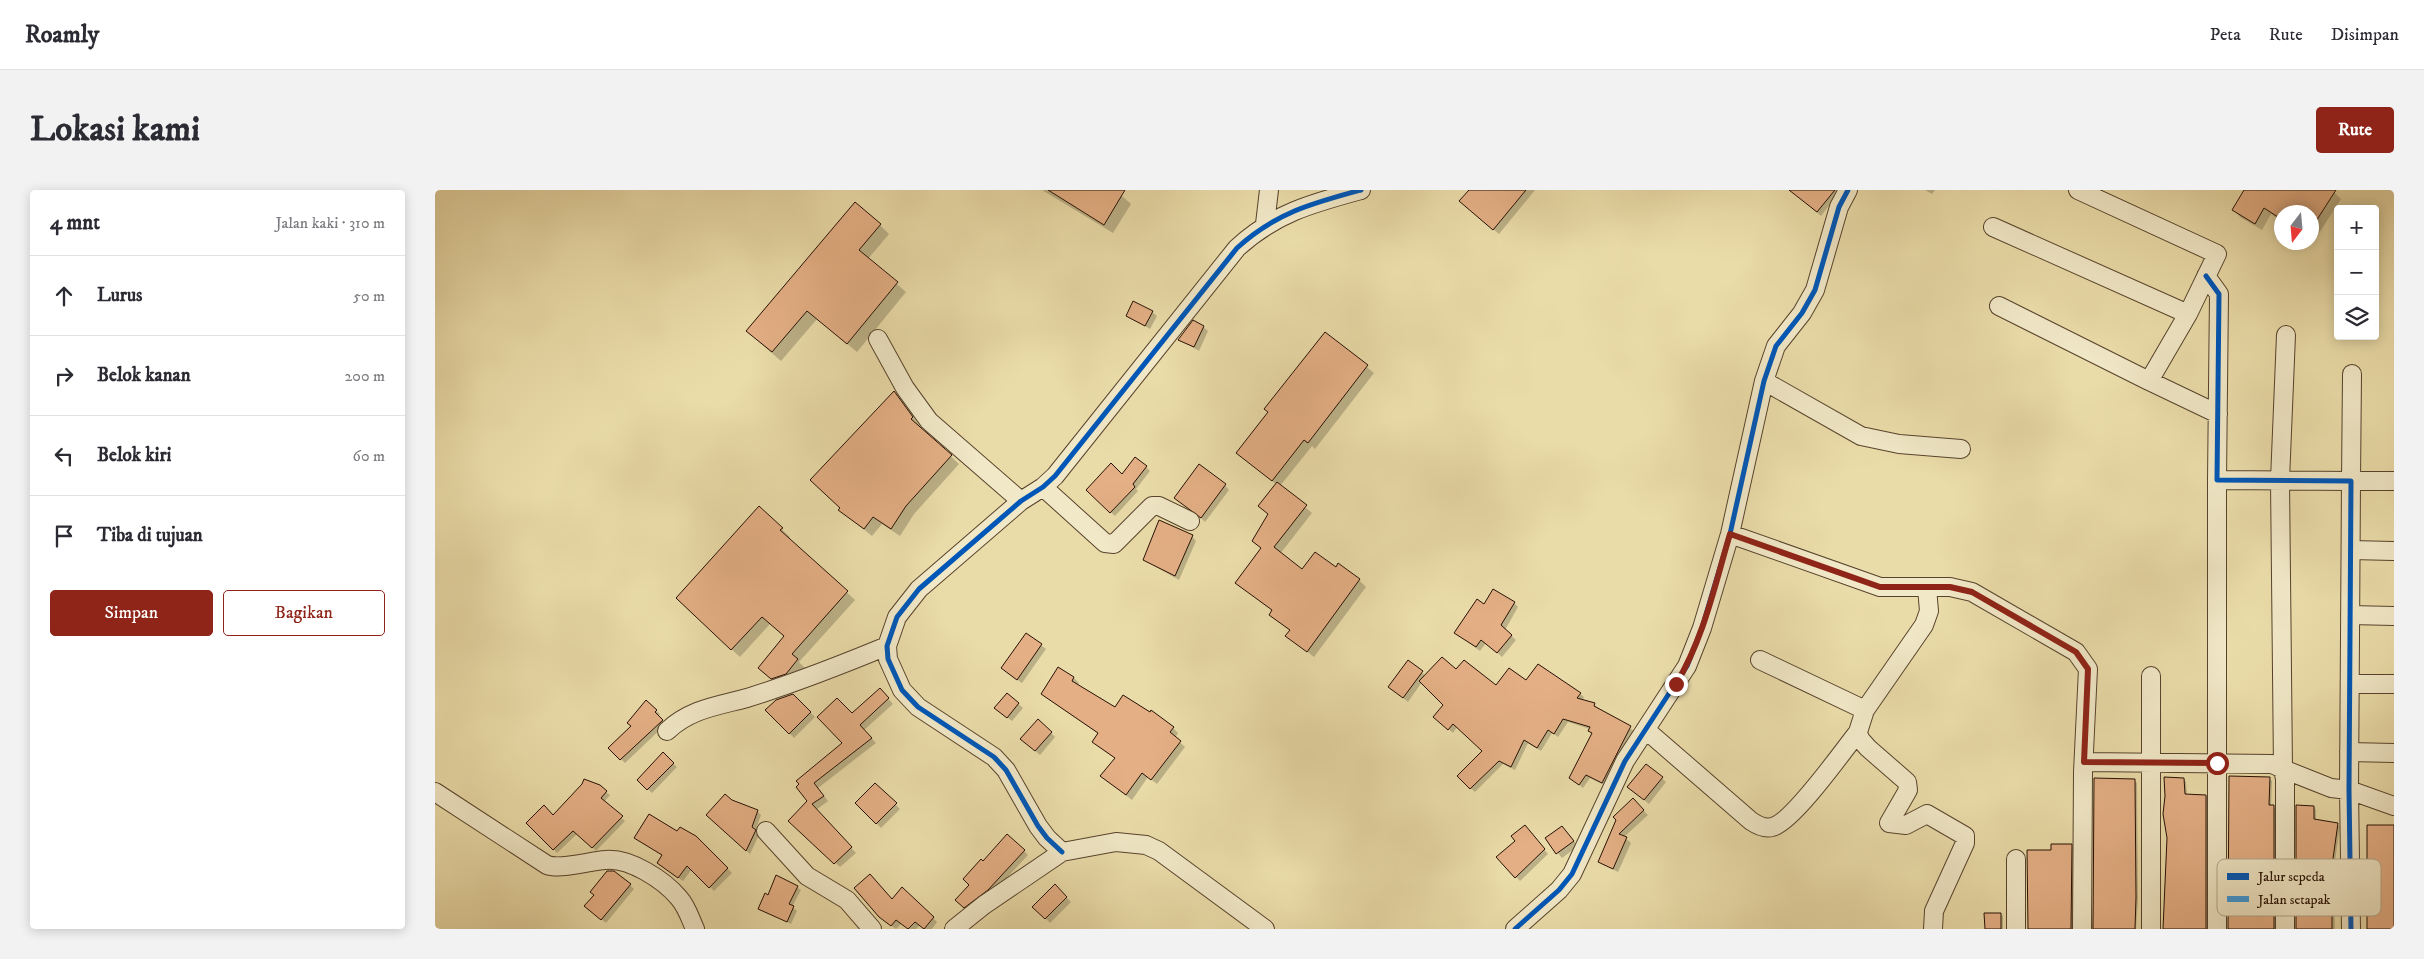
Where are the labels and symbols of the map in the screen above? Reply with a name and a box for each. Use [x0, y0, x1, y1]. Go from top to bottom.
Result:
north arrow [2274, 205, 2319, 250]
route end [1665, 673, 1688, 696]
route start [2206, 752, 2229, 775]
legend [2217, 859, 2381, 916]
text: Jalur sepeda [2256, 868, 2325, 886]
text: Jalan setapak [2256, 891, 2331, 909]

